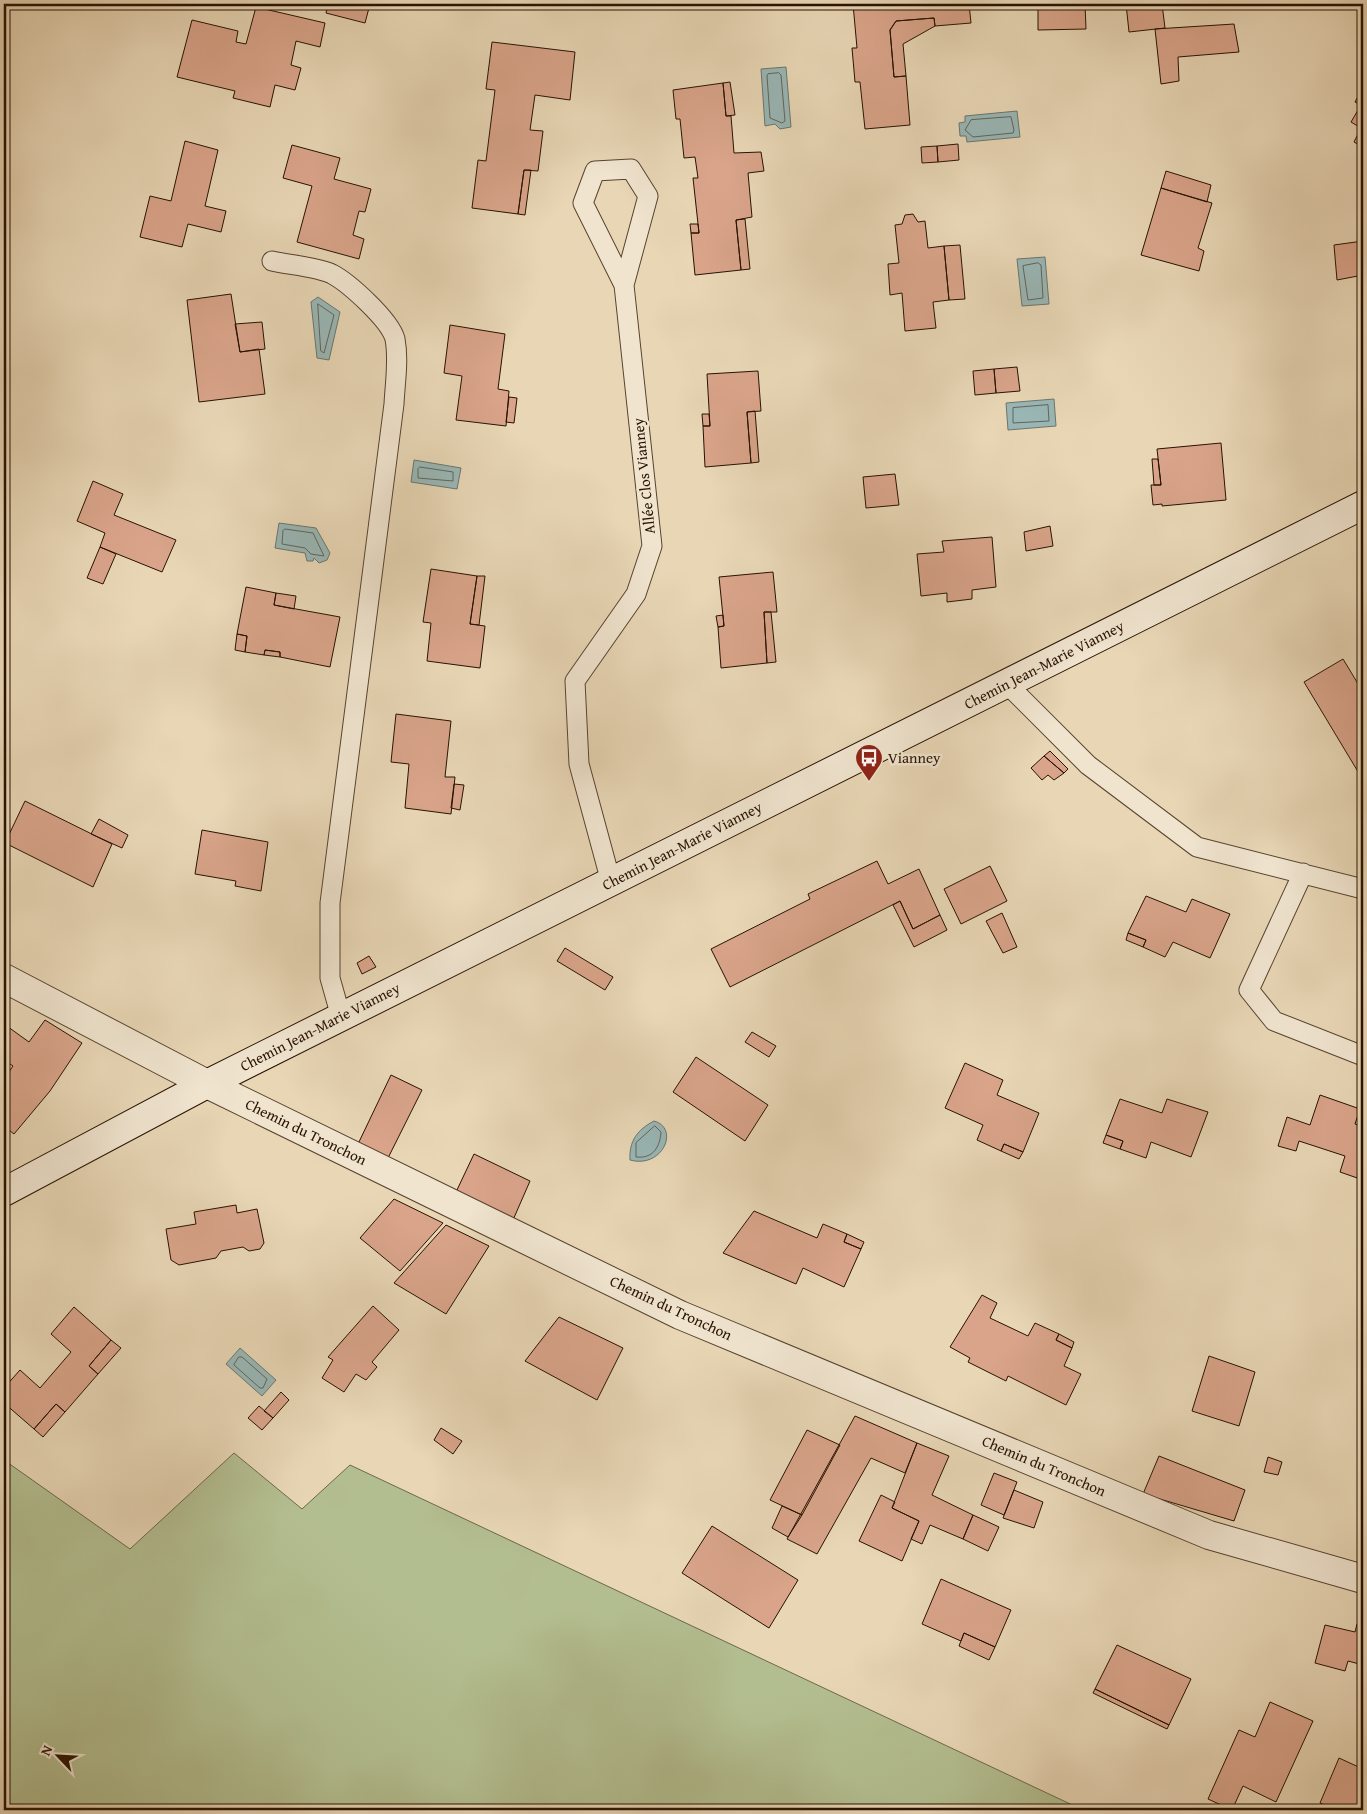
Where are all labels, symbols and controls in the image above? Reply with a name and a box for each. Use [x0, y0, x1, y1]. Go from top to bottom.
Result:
street label: Allée Clos Vianney [627, 416, 660, 535]
street label: Chemin Jean-Marie Vianney [960, 615, 1128, 714]
bus stop icon: Vianney [854, 743, 884, 782]
place label: Vianney [888, 747, 941, 768]
street label: Chemin Jean-Marie Vianney [598, 796, 766, 895]
street label: Chemin Jean-Marie Vianney [236, 977, 404, 1076]
street label: Chemin du Tronchon [242, 1093, 371, 1170]
street label: Chemin du Tronchon [607, 1270, 736, 1345]
street label: Chemin du Tronchon [979, 1430, 1110, 1501]
north arrow [32, 1732, 82, 1782]
text: N [35, 1741, 58, 1759]

